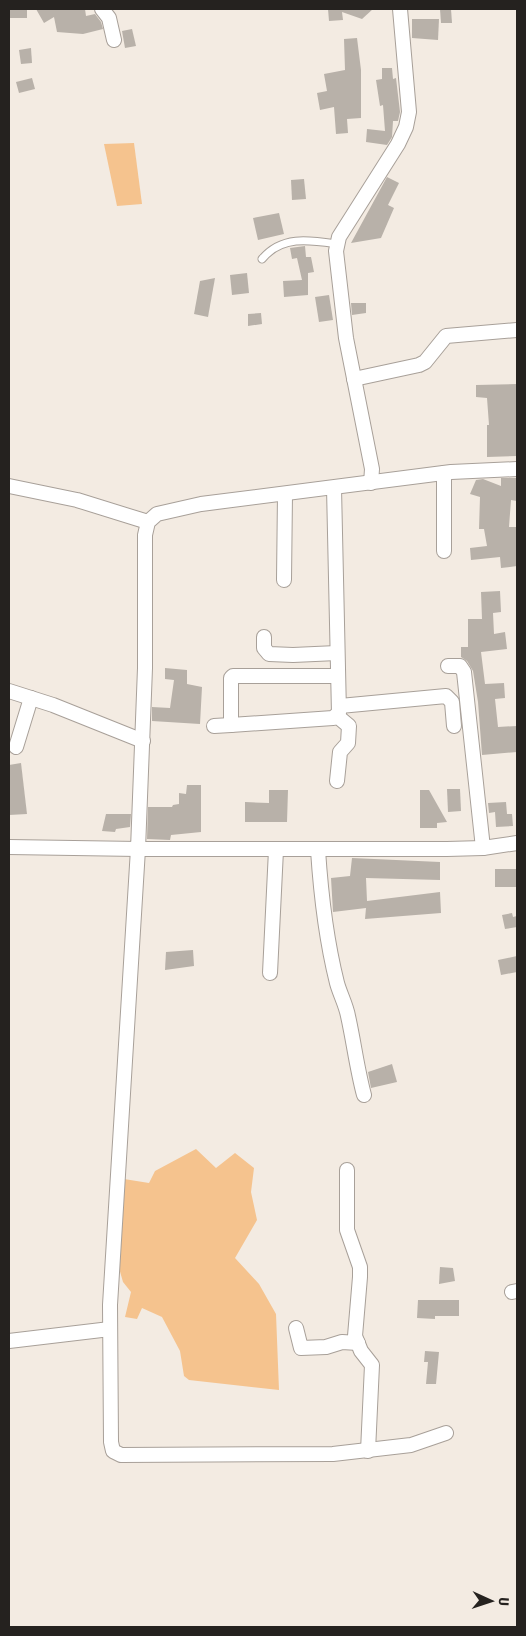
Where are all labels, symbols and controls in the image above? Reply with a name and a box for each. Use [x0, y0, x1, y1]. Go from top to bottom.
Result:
north arrow [466, 1576, 516, 1626]
text: U [495, 1597, 512, 1606]

